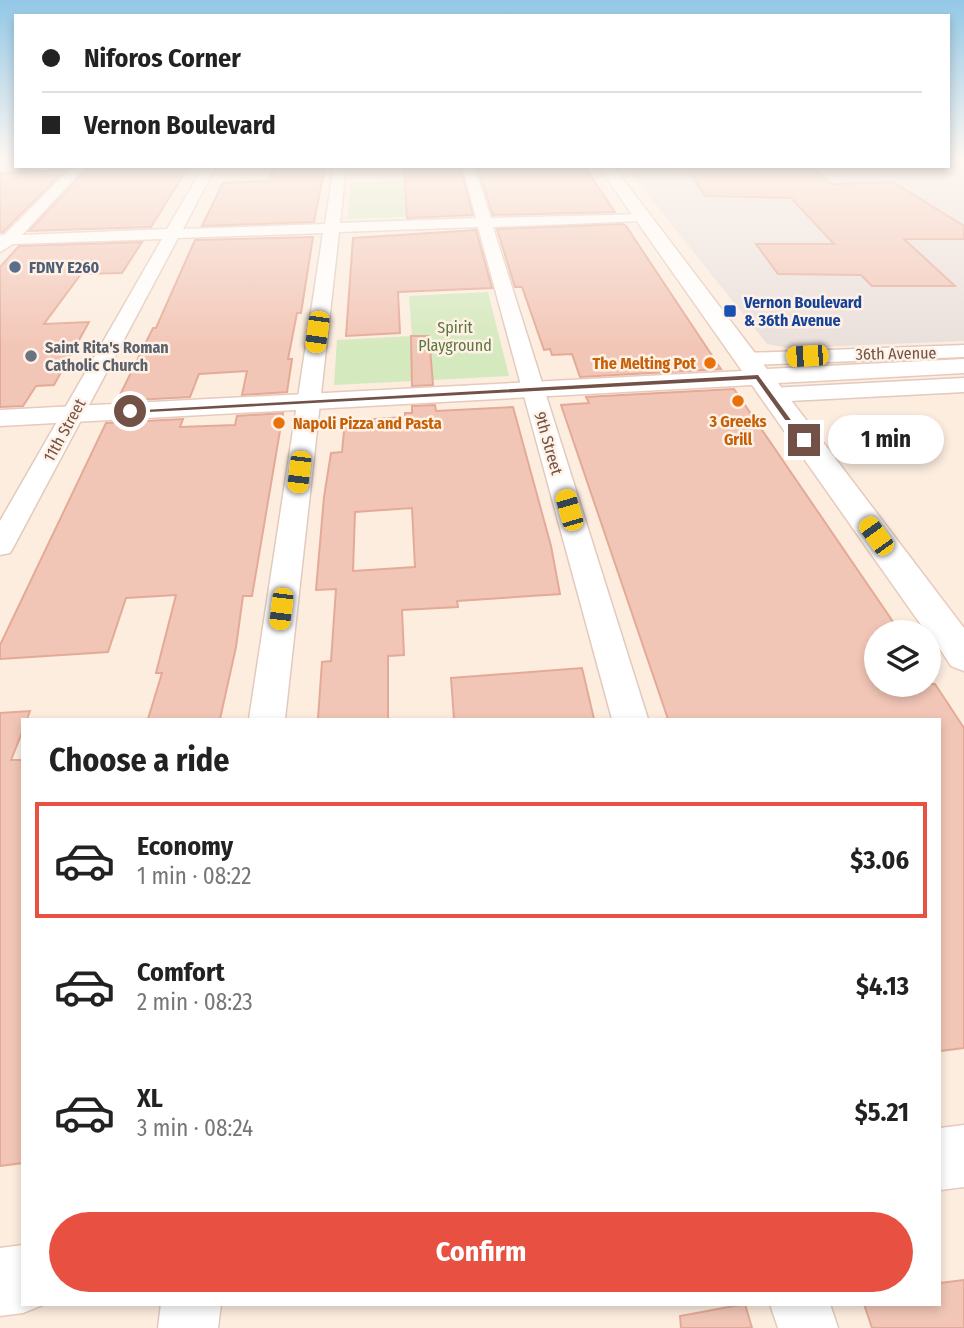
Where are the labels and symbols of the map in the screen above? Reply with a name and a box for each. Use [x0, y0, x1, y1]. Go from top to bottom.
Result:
place label: FDNY E260 [29, 258, 100, 277]
marker: FDNY E260 [7, 259, 23, 275]
place label: Vernon Boulevard & 36th Avenue [743, 293, 862, 330]
marker: Vernon Boulevard & 36th Avenue [722, 303, 738, 319]
car [304, 310, 331, 354]
park label: Spirit Playground [418, 318, 492, 355]
place label: Saint Rita's Roman Catholic Church [45, 338, 169, 375]
street label: 36th Avenue [856, 343, 937, 364]
car [786, 344, 829, 368]
marker: Saint Rita's Roman Catholic Church [23, 348, 39, 364]
place label: The Melting Pot [592, 354, 696, 373]
marker: The Melting Pot [702, 355, 718, 371]
marker: 3 Greeks Grill [730, 393, 746, 409]
street label: 11th Street [39, 395, 90, 465]
route start [114, 395, 146, 427]
street label: 9th Street [530, 409, 567, 478]
place label: 3 Greeks Grill [708, 412, 767, 449]
place label: Napoli Pizza and Pasta [293, 414, 442, 433]
marker: Napoli Pizza and Pasta [271, 415, 287, 431]
callout: 1 min [828, 416, 944, 464]
route end [788, 424, 820, 456]
car [287, 450, 312, 494]
car [554, 487, 585, 533]
car [856, 513, 897, 559]
car [269, 587, 294, 631]

